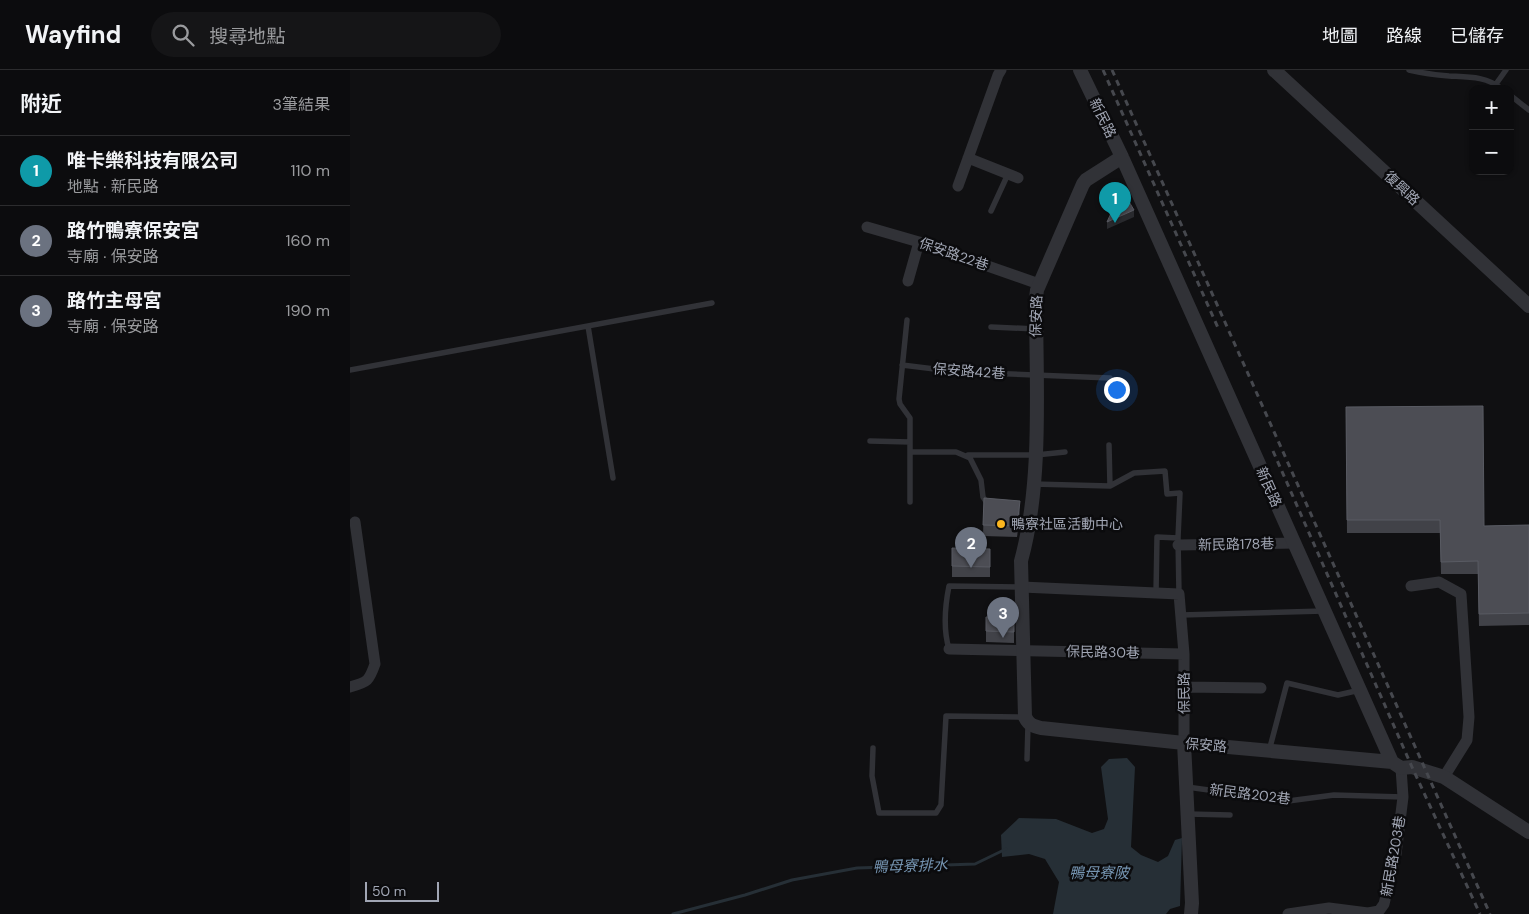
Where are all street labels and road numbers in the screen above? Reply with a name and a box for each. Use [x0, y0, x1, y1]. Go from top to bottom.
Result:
street label: 新民路 [1086, 95, 1120, 141]
street label: 復興路 [1381, 167, 1423, 209]
street label: 保安路22巷 [917, 234, 991, 274]
street label: 保安路 [1026, 295, 1046, 337]
street label: 保安路42巷 [932, 359, 1006, 383]
street label: 新民路 [1252, 464, 1286, 510]
street label: 新民路178巷 [1198, 534, 1274, 554]
street label: 保民路30巷 [1066, 642, 1140, 662]
street label: 保民路 [1175, 672, 1193, 714]
street label: 保安路 [1184, 734, 1228, 756]
street label: 新民路202巷 [1208, 780, 1292, 808]
street label: 新民路203巷 [1377, 814, 1409, 898]

